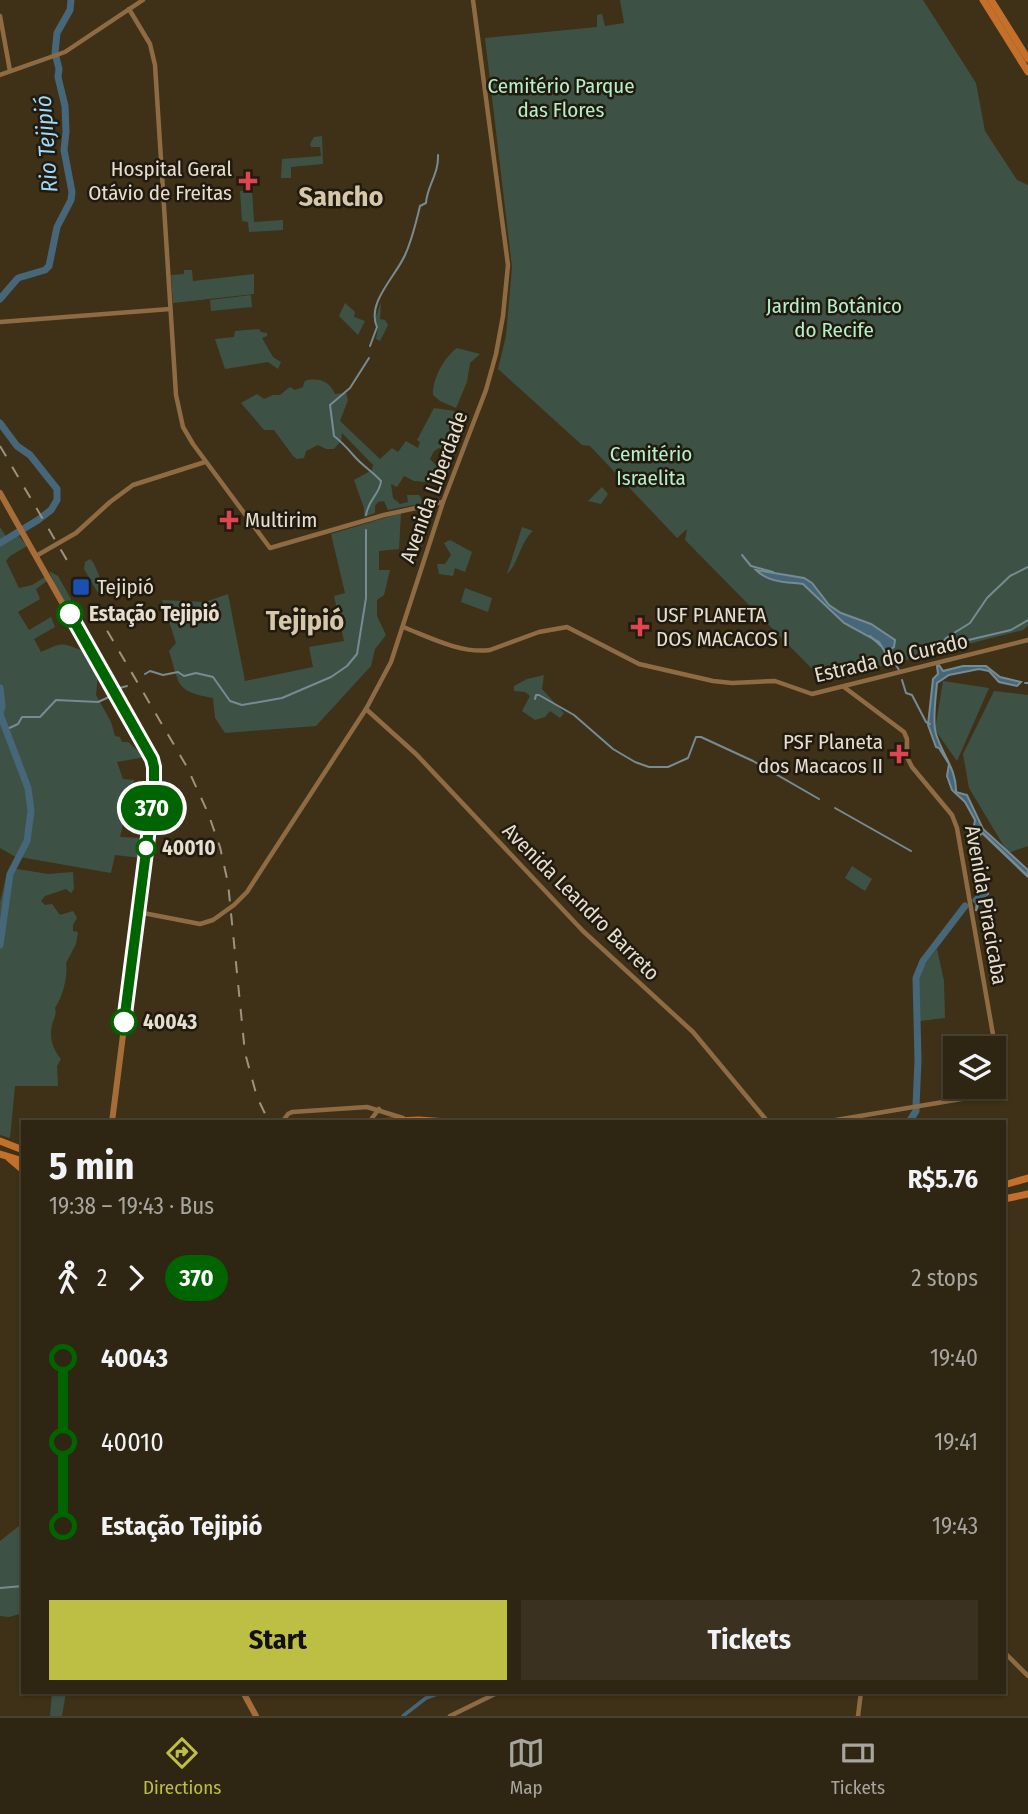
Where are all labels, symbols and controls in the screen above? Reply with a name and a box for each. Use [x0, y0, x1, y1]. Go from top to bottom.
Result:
park label: Cemitério Parque das Flores [487, 73, 635, 123]
water label: Rio Tejipió [29, 94, 63, 194]
place label: Hospital Geral Otávio de Freitas [88, 156, 232, 206]
marker: Hospital Geral Otávio de Freitas [238, 171, 258, 191]
district label: Sancho [299, 180, 384, 213]
park label: Jardim Botânico do Recife [766, 293, 902, 343]
street label: Avenida Liberdade [394, 408, 474, 566]
park label: Cemitério Israelita [610, 441, 692, 491]
place label: Multirim [245, 507, 317, 533]
marker: Multirim [219, 510, 239, 530]
place label: Tejipió [97, 574, 154, 600]
marker: Tejipió [71, 577, 91, 597]
marker: Estação Tejipió [57, 601, 83, 627]
place label: Estação Tejipió [89, 601, 219, 627]
place label: USF PLANETA DOS MACACOS I [656, 602, 788, 652]
district label: Tejipió [266, 604, 344, 637]
marker: USF PLANETA DOS MACACOS I [630, 617, 650, 637]
street label: Estrada do Curado [812, 628, 970, 688]
place label: PSF Planeta dos Macacos II [758, 729, 883, 779]
marker: PSF Planeta dos Macacos II [889, 744, 909, 764]
line badge: 370 [112, 785, 192, 831]
text: 370 [135, 794, 169, 822]
street label: Avenida Leandro Barreto [497, 818, 665, 986]
street label: Avenida Piracicaba [959, 823, 1013, 987]
place label: 40010 [162, 835, 216, 861]
marker: 40010 [136, 838, 156, 858]
marker: 40043 [111, 1009, 137, 1035]
place label: 40043 [143, 1009, 197, 1035]
map controls [943, 1036, 1006, 1099]
button: layers [943, 1036, 1006, 1099]
text: 5 min [49, 1143, 134, 1189]
text: R$5.76 [908, 1164, 978, 1195]
text: 19:38 – 19:43 · Bus [49, 1192, 214, 1220]
icon: walk [49, 1259, 87, 1297]
icon: forward [117, 1259, 155, 1297]
text: 2 [97, 1264, 107, 1292]
text: 370 [179, 1264, 214, 1292]
text: 2 stops [911, 1264, 978, 1292]
text: 40043 [101, 1343, 168, 1374]
text: 19:40 [930, 1344, 978, 1372]
text: 40010 [101, 1427, 164, 1458]
text: 19:41 [934, 1428, 978, 1456]
text: Estação Tejipió [101, 1511, 262, 1542]
text: 19:43 [932, 1512, 978, 1540]
button: Start [49, 1600, 507, 1680]
button: Tickets [521, 1600, 978, 1680]
tab: Directions [143, 1734, 221, 1799]
tab: Map [507, 1734, 545, 1799]
tab: Tickets [831, 1734, 885, 1799]

